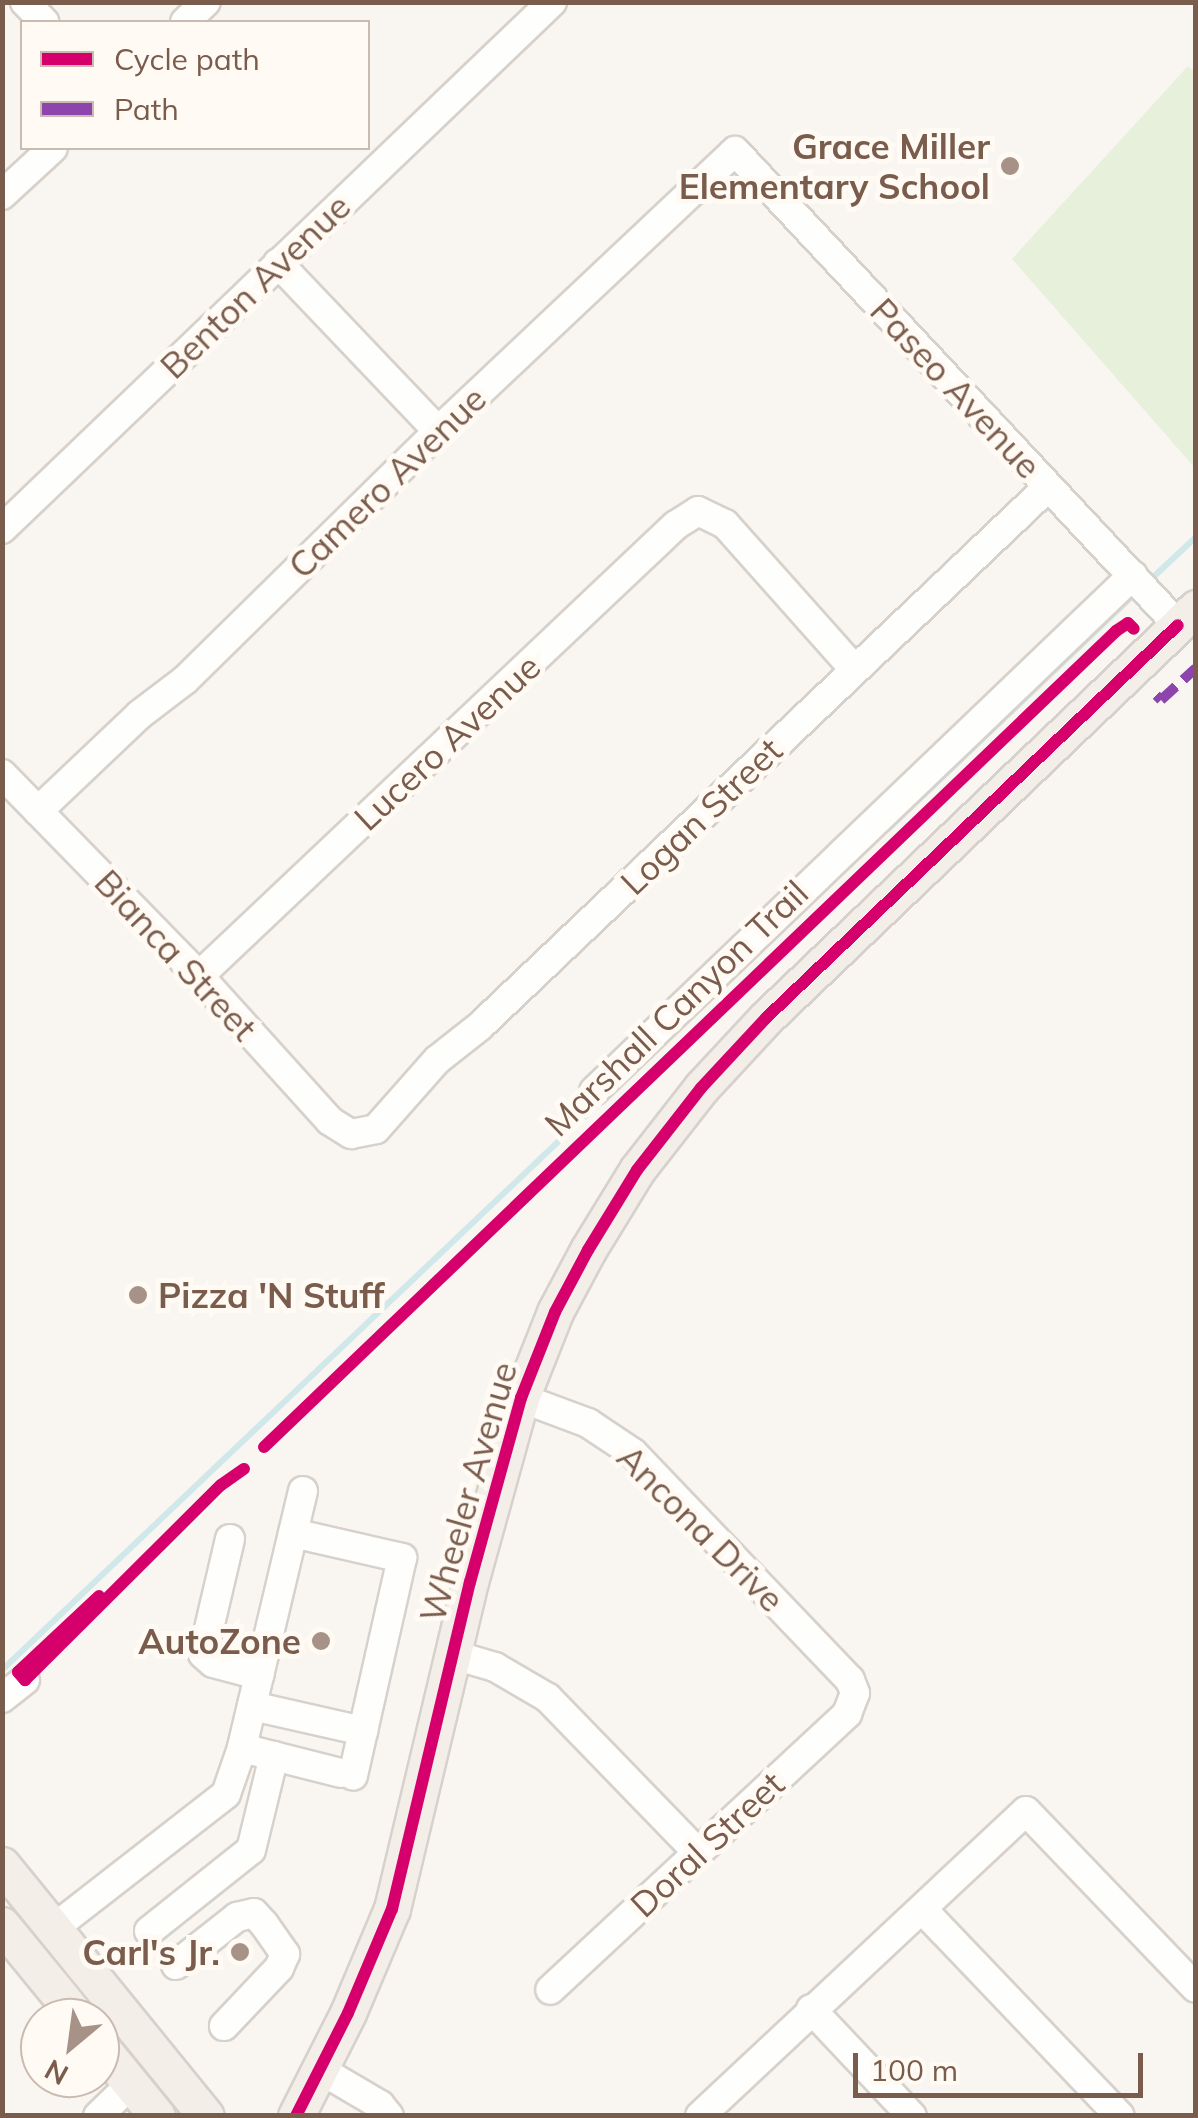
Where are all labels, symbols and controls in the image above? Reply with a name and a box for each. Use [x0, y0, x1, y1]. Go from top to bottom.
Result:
legend [20, 20, 370, 150]
text: Cycle path [114, 40, 260, 78]
text: Path [114, 90, 179, 128]
place label: Grace Miller Elementary School [679, 125, 990, 207]
marker: Grace Miller Elementary School [999, 155, 1021, 177]
street label: Benton Avenue [152, 185, 358, 387]
street label: Paseo Avenue [862, 289, 1050, 487]
street label: Camero Avenue [280, 377, 494, 587]
street label: Lucero Avenue [345, 645, 549, 839]
street label: Logan Street [612, 729, 790, 903]
street label: Bianca Street [86, 861, 266, 1049]
street label: Marshall Canyon Trail [536, 871, 816, 1145]
place label: Pizza 'N Stuff [158, 1274, 384, 1316]
marker: Pizza 'N Stuff [127, 1284, 149, 1306]
street label: Wheeler Avenue [411, 1357, 525, 1627]
street label: Ancona Drive [609, 1436, 793, 1620]
place label: AutoZone [138, 1620, 301, 1662]
marker: AutoZone [310, 1630, 332, 1652]
street label: Doral Street [622, 1763, 792, 1925]
place label: Carl's Jr. [82, 1931, 220, 1973]
marker: Carl's Jr. [229, 1941, 251, 1963]
north arrow [20, 1998, 120, 2098]
scale bar [858, 2033, 1148, 2095]
text: 100 m [870, 2051, 958, 2089]
text: N [38, 2053, 74, 2093]

